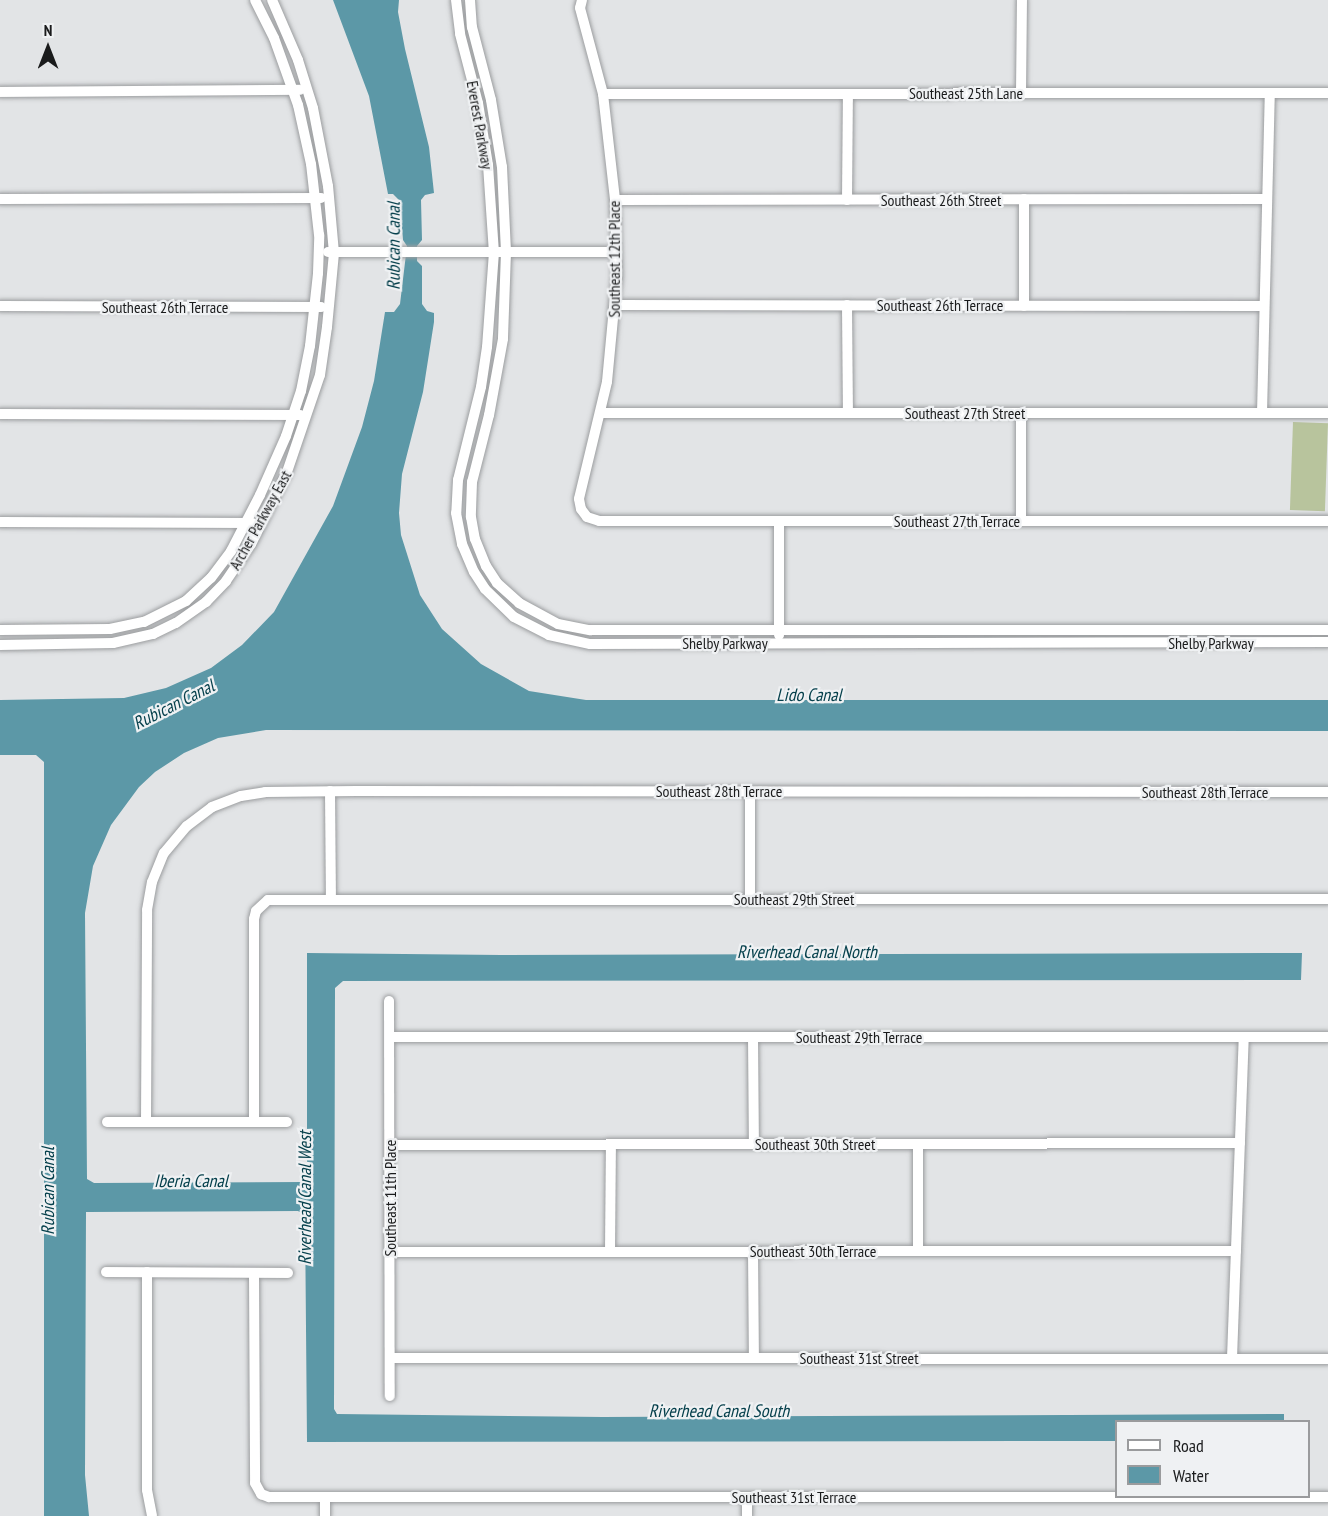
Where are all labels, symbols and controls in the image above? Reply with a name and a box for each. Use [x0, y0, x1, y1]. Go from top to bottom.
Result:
north arrow [18, 18, 78, 78]
text: N [44, 20, 52, 40]
street label: Everest Parkway [463, 79, 497, 171]
street label: Southeast 25th Lane [909, 83, 1023, 103]
street label: Southeast 26th Street [881, 190, 1001, 210]
street label: Southeast 12th Place [604, 201, 624, 317]
water label: Rubican Canal [383, 202, 405, 290]
street label: Southeast 26th Terrace [877, 295, 1003, 315]
street label: Southeast 26th Terrace [102, 297, 228, 317]
street label: Southeast 27th Street [905, 403, 1025, 423]
street label: Archer Parkway East [225, 467, 295, 573]
street label: Southeast 27th Terrace [894, 511, 1020, 531]
street label: Shelby Parkway [682, 633, 768, 653]
street label: Shelby Parkway [1168, 633, 1254, 653]
water label: Rubican Canal [130, 675, 218, 735]
water label: Lido Canal [776, 684, 842, 706]
street label: Southeast 28th Terrace [656, 781, 782, 801]
street label: Southeast 28th Terrace [1142, 782, 1268, 802]
street label: Southeast 29th Street [734, 889, 854, 909]
water label: Riverhead Canal North [737, 941, 877, 963]
street label: Southeast 29th Terrace [796, 1027, 922, 1047]
water label: Riverhead Canal West [294, 1131, 316, 1265]
street label: Southeast 30th Street [755, 1134, 875, 1154]
street label: Southeast 11th Place [380, 1140, 400, 1256]
water label: Rubican Canal [37, 1147, 59, 1235]
water label: Iberia Canal [154, 1170, 228, 1192]
street label: Southeast 30th Terrace [750, 1241, 876, 1261]
street label: Southeast 31st Street [799, 1348, 919, 1368]
water label: Riverhead Canal South [649, 1400, 789, 1422]
legend [1115, 1420, 1310, 1498]
text: Road [1173, 1434, 1204, 1457]
text: Water [1173, 1464, 1209, 1487]
street label: Southeast 31st Terrace [731, 1487, 857, 1507]

